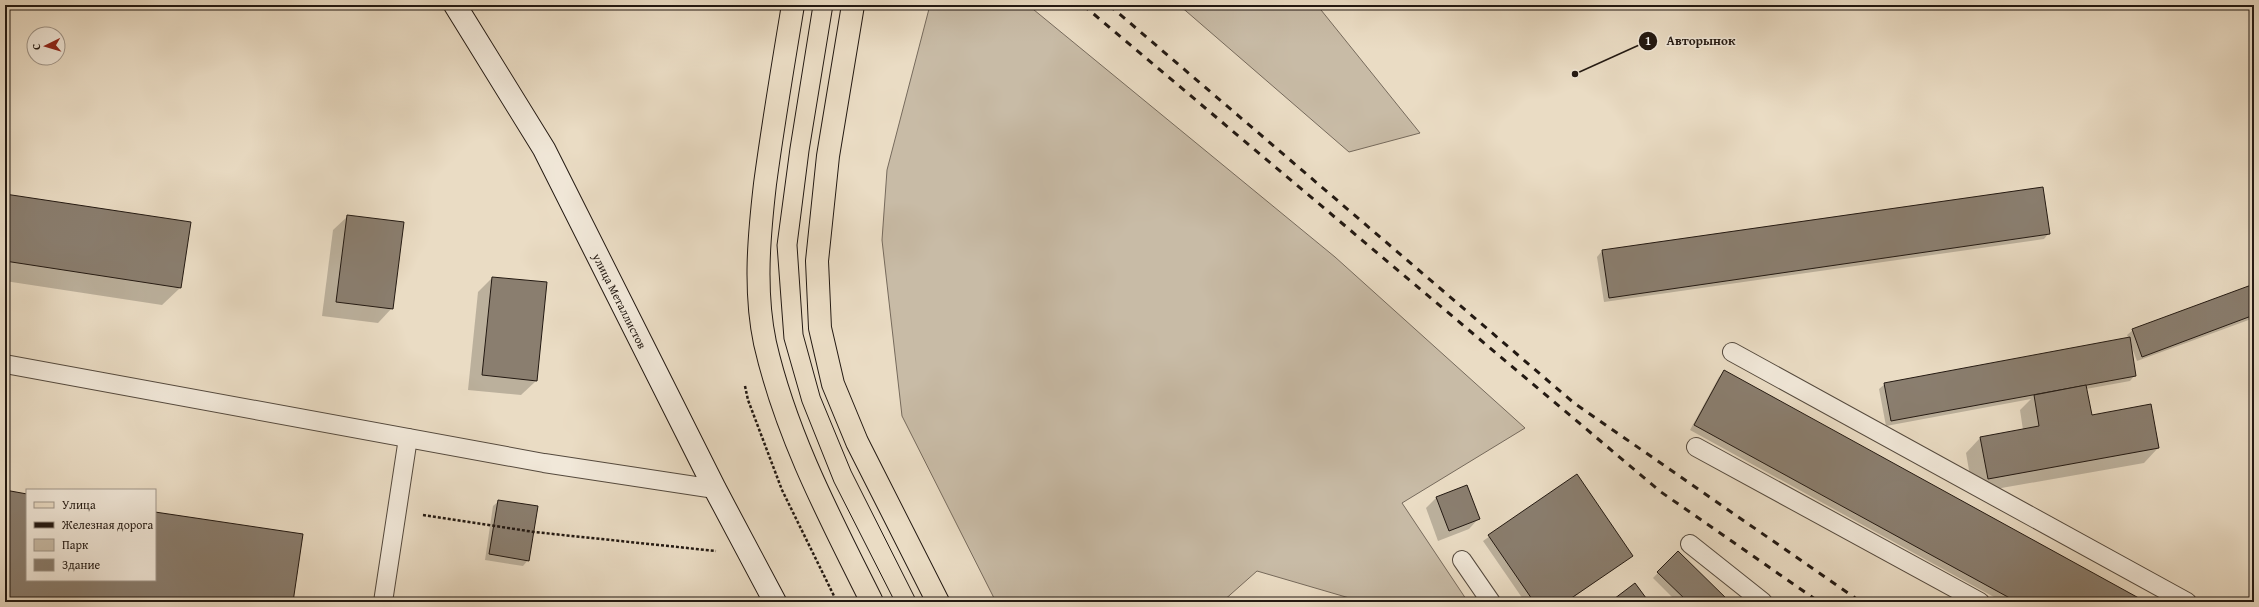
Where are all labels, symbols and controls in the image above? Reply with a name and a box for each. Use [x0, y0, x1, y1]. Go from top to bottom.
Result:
north arrow [26, 26, 66, 66]
callout: Авторынок [1638, 28, 1743, 53]
text: Авторынок [1667, 31, 1736, 50]
text: 1 [1645, 32, 1651, 49]
text: С [28, 43, 44, 51]
street label: улица Металлистов [589, 249, 652, 352]
legend [26, 489, 156, 581]
text: Улица [62, 496, 96, 513]
text: Железная дорога [61, 516, 153, 533]
text: Парк [62, 536, 89, 553]
text: Здание [62, 556, 101, 573]

